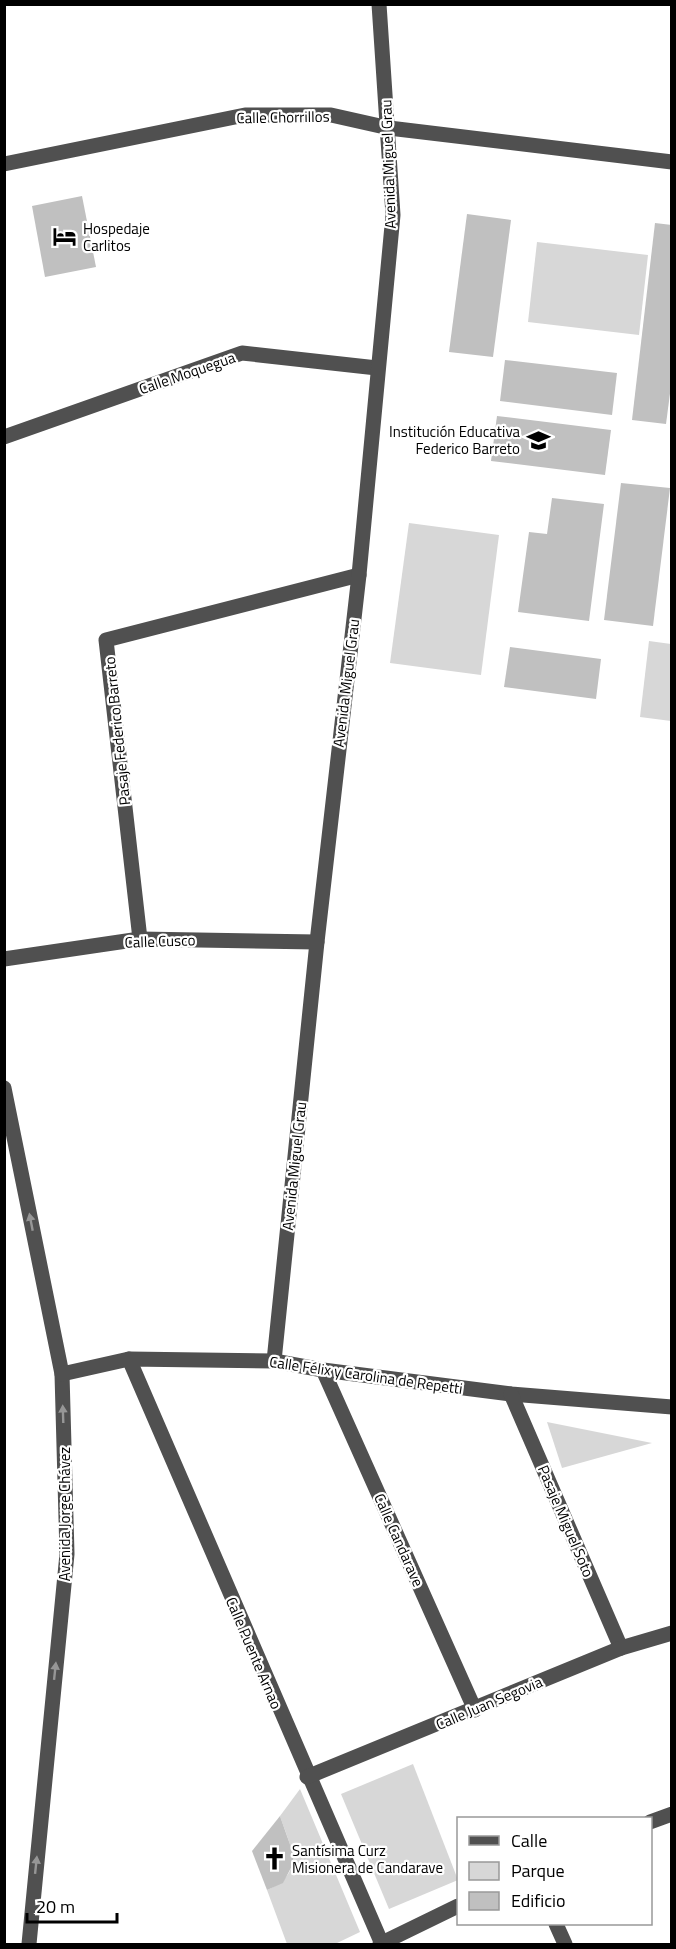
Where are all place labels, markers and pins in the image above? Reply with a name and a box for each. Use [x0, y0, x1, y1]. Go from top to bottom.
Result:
place label: Hospedaje Carlitos [83, 217, 150, 257]
hotel icon: Hospedaje Carlitos [52, 224, 78, 250]
place label: Institución Educativa Federico Barreto [389, 420, 520, 460]
school or university icon: Institución Educativa Federico Barreto [525, 427, 551, 453]
place label: Santísima Curz Misionera de Candarave [292, 1839, 443, 1879]
church icon: Santísima Curz Misionera de Candarave [261, 1846, 287, 1872]

